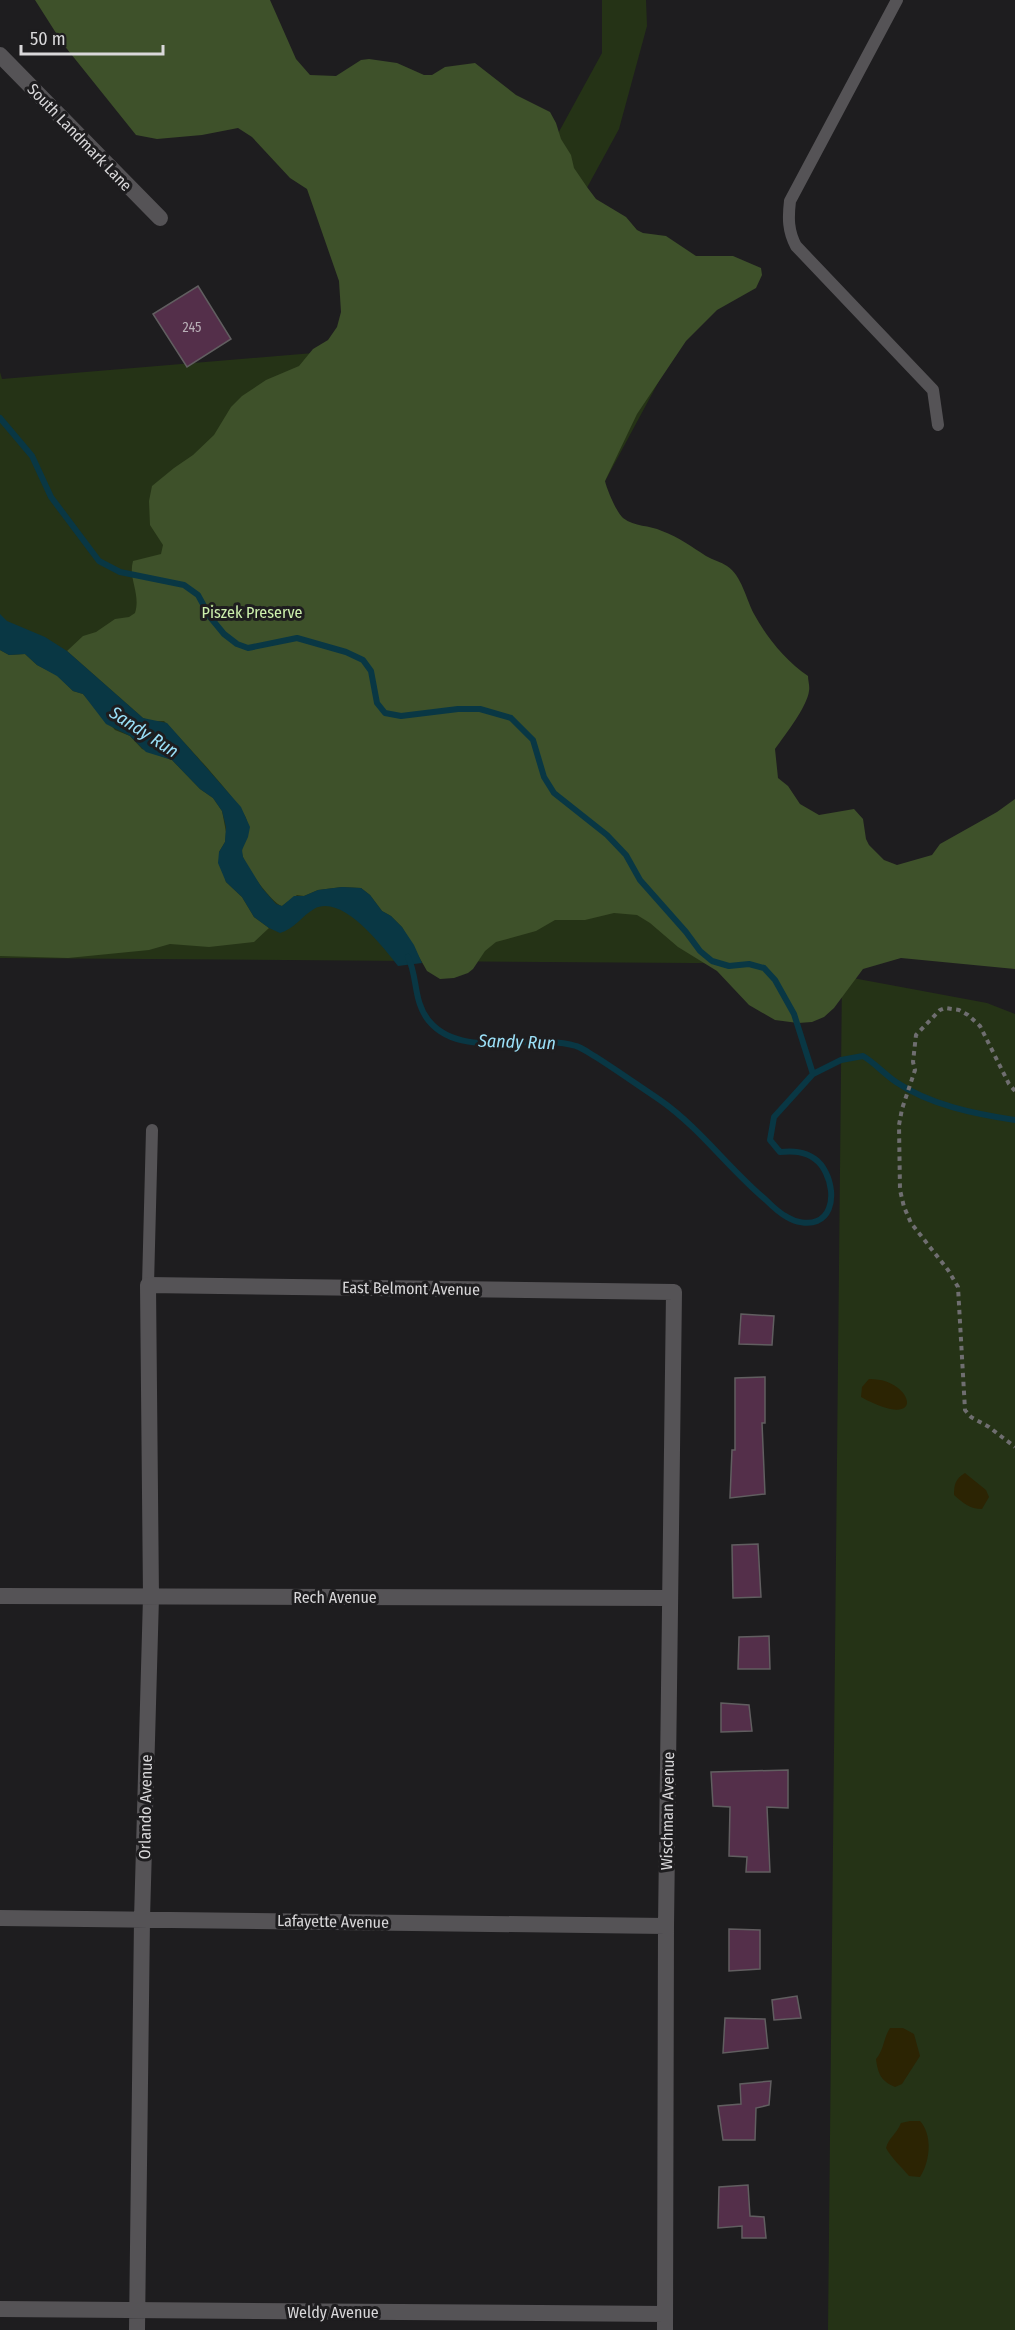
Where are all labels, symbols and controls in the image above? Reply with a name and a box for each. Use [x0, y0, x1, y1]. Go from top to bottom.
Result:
scale bar [21, 18, 164, 56]
text: 50 m [30, 28, 66, 50]
street label: South Landmark Lane [23, 80, 136, 195]
house number: 245 [183, 319, 201, 336]
park label: Piszek Preserve [202, 603, 303, 622]
water label: Sandy Run [105, 701, 183, 762]
water label: Sandy Run [477, 1030, 556, 1054]
street label: East Belmont Avenue [342, 1278, 480, 1299]
street label: Rech Avenue [293, 1588, 377, 1607]
street label: Wischman Avenue [657, 1751, 678, 1870]
street label: Orlando Avenue [135, 1754, 156, 1860]
street label: Lafayette Avenue [277, 1911, 389, 1932]
street label: Weldy Avenue [287, 2303, 379, 2322]

